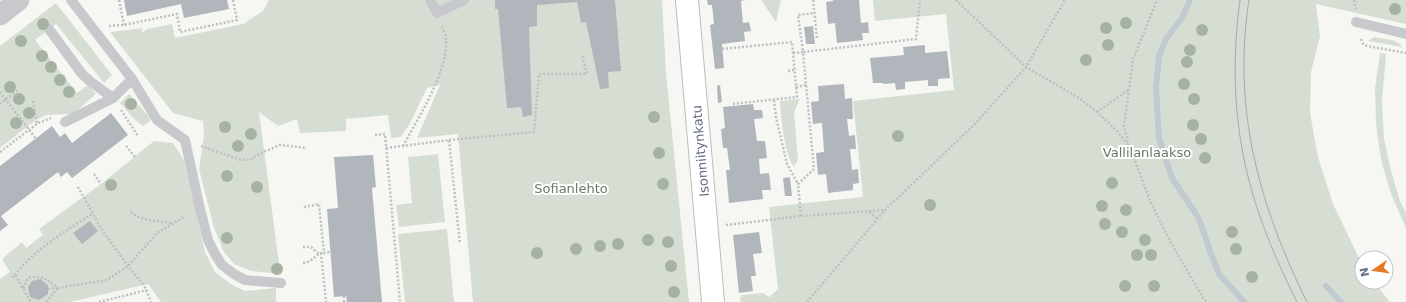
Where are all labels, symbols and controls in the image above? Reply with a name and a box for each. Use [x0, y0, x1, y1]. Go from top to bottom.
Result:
street label: Isonniitynkatu [689, 105, 712, 197]
park label: Vallilanlaakso [1103, 145, 1191, 160]
park label: Sofianlehto [534, 181, 608, 196]
north arrow [1354, 250, 1394, 290]
text: N [1357, 266, 1372, 278]

